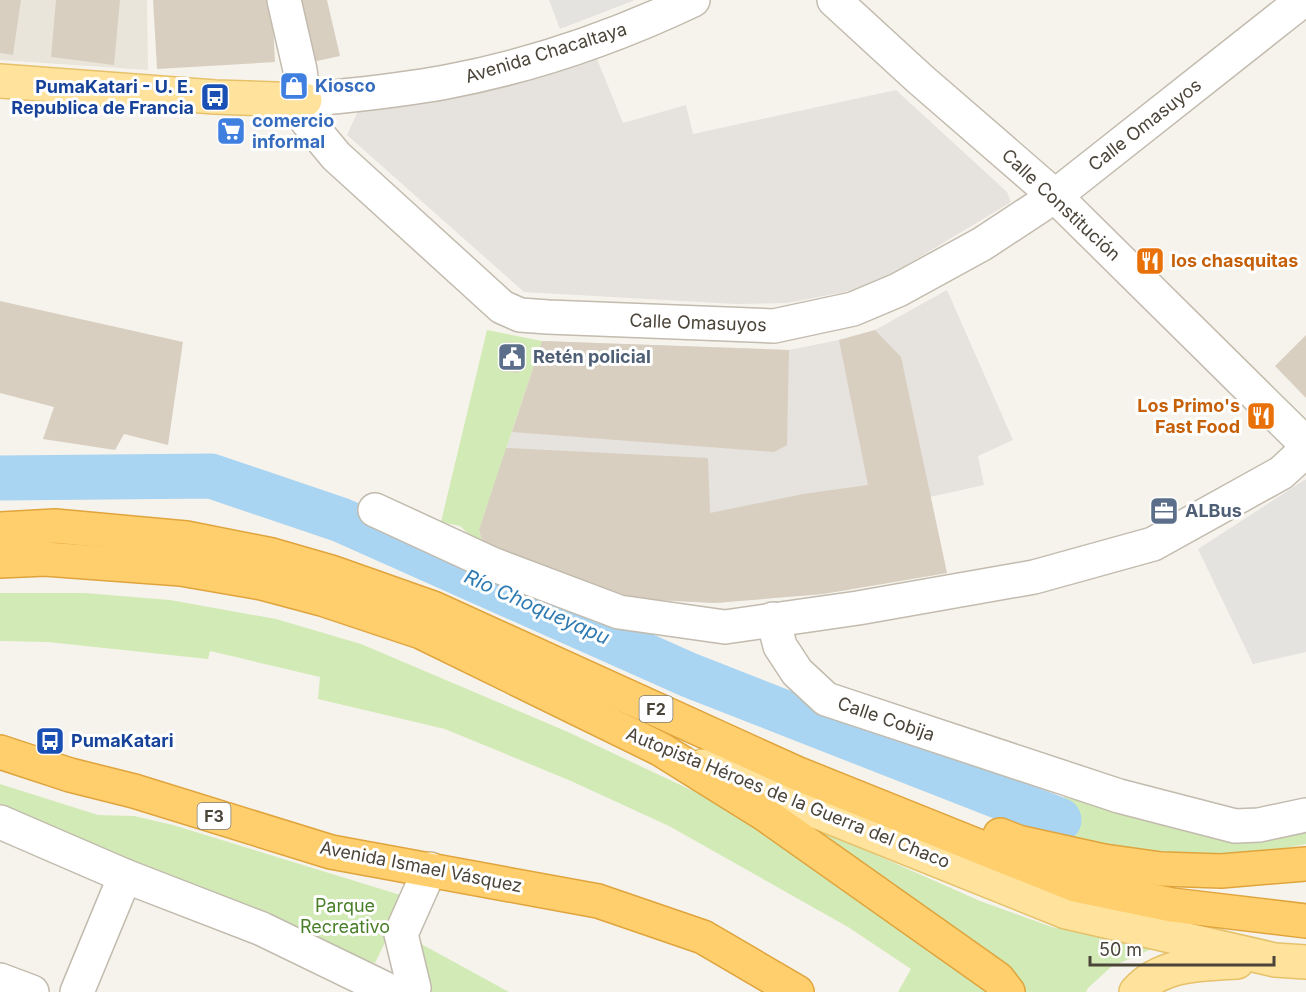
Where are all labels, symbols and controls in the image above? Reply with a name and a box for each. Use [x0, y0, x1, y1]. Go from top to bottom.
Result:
street label: Avenida Chacaltaya [463, 18, 629, 87]
shop icon: Kiosco [278, 70, 310, 102]
street label: Calle Omasuyos [1084, 74, 1205, 175]
place label: Kiosco [315, 75, 376, 96]
place label: PumaKatari - U. E. Republica de Francia [11, 76, 194, 118]
bus stop icon: PumaKatari - U. E. Republica de Francia [199, 81, 231, 113]
place label: comercio informal [252, 110, 334, 152]
supermarket icon: comercio informal [215, 115, 247, 147]
street label: Calle Constitución [998, 144, 1125, 265]
restaurant icon: los chasquitas [1134, 245, 1166, 277]
place label: los chasquitas [1171, 250, 1298, 271]
street label: Calle Omasuyos [629, 310, 767, 335]
public building icon: Retén policial [496, 341, 528, 373]
place label: Retén policial [533, 346, 651, 367]
place label: Los Primo's Fast Food [1137, 395, 1240, 437]
restaurant icon: Los Primo's Fast Food [1245, 400, 1277, 432]
office icon: ALBus [1148, 495, 1180, 527]
place label: ALBus [1185, 500, 1242, 521]
water label: Río Choqueyapu [461, 564, 613, 650]
street label: Calle Cobija [835, 692, 937, 745]
road number: F2 [640, 696, 672, 722]
street label: Autopista Héroes de la Guerra del Chaco [623, 723, 953, 872]
bus stop icon: PumaKatari [34, 725, 66, 757]
place label: PumaKatari [71, 730, 174, 751]
road number: F3 [198, 803, 230, 829]
street label: Avenida Ismael Vásquez [318, 837, 524, 896]
park label: Parque Recreativo [300, 895, 390, 937]
scale bar [1090, 929, 1274, 967]
text: 50 m [1099, 939, 1142, 960]

